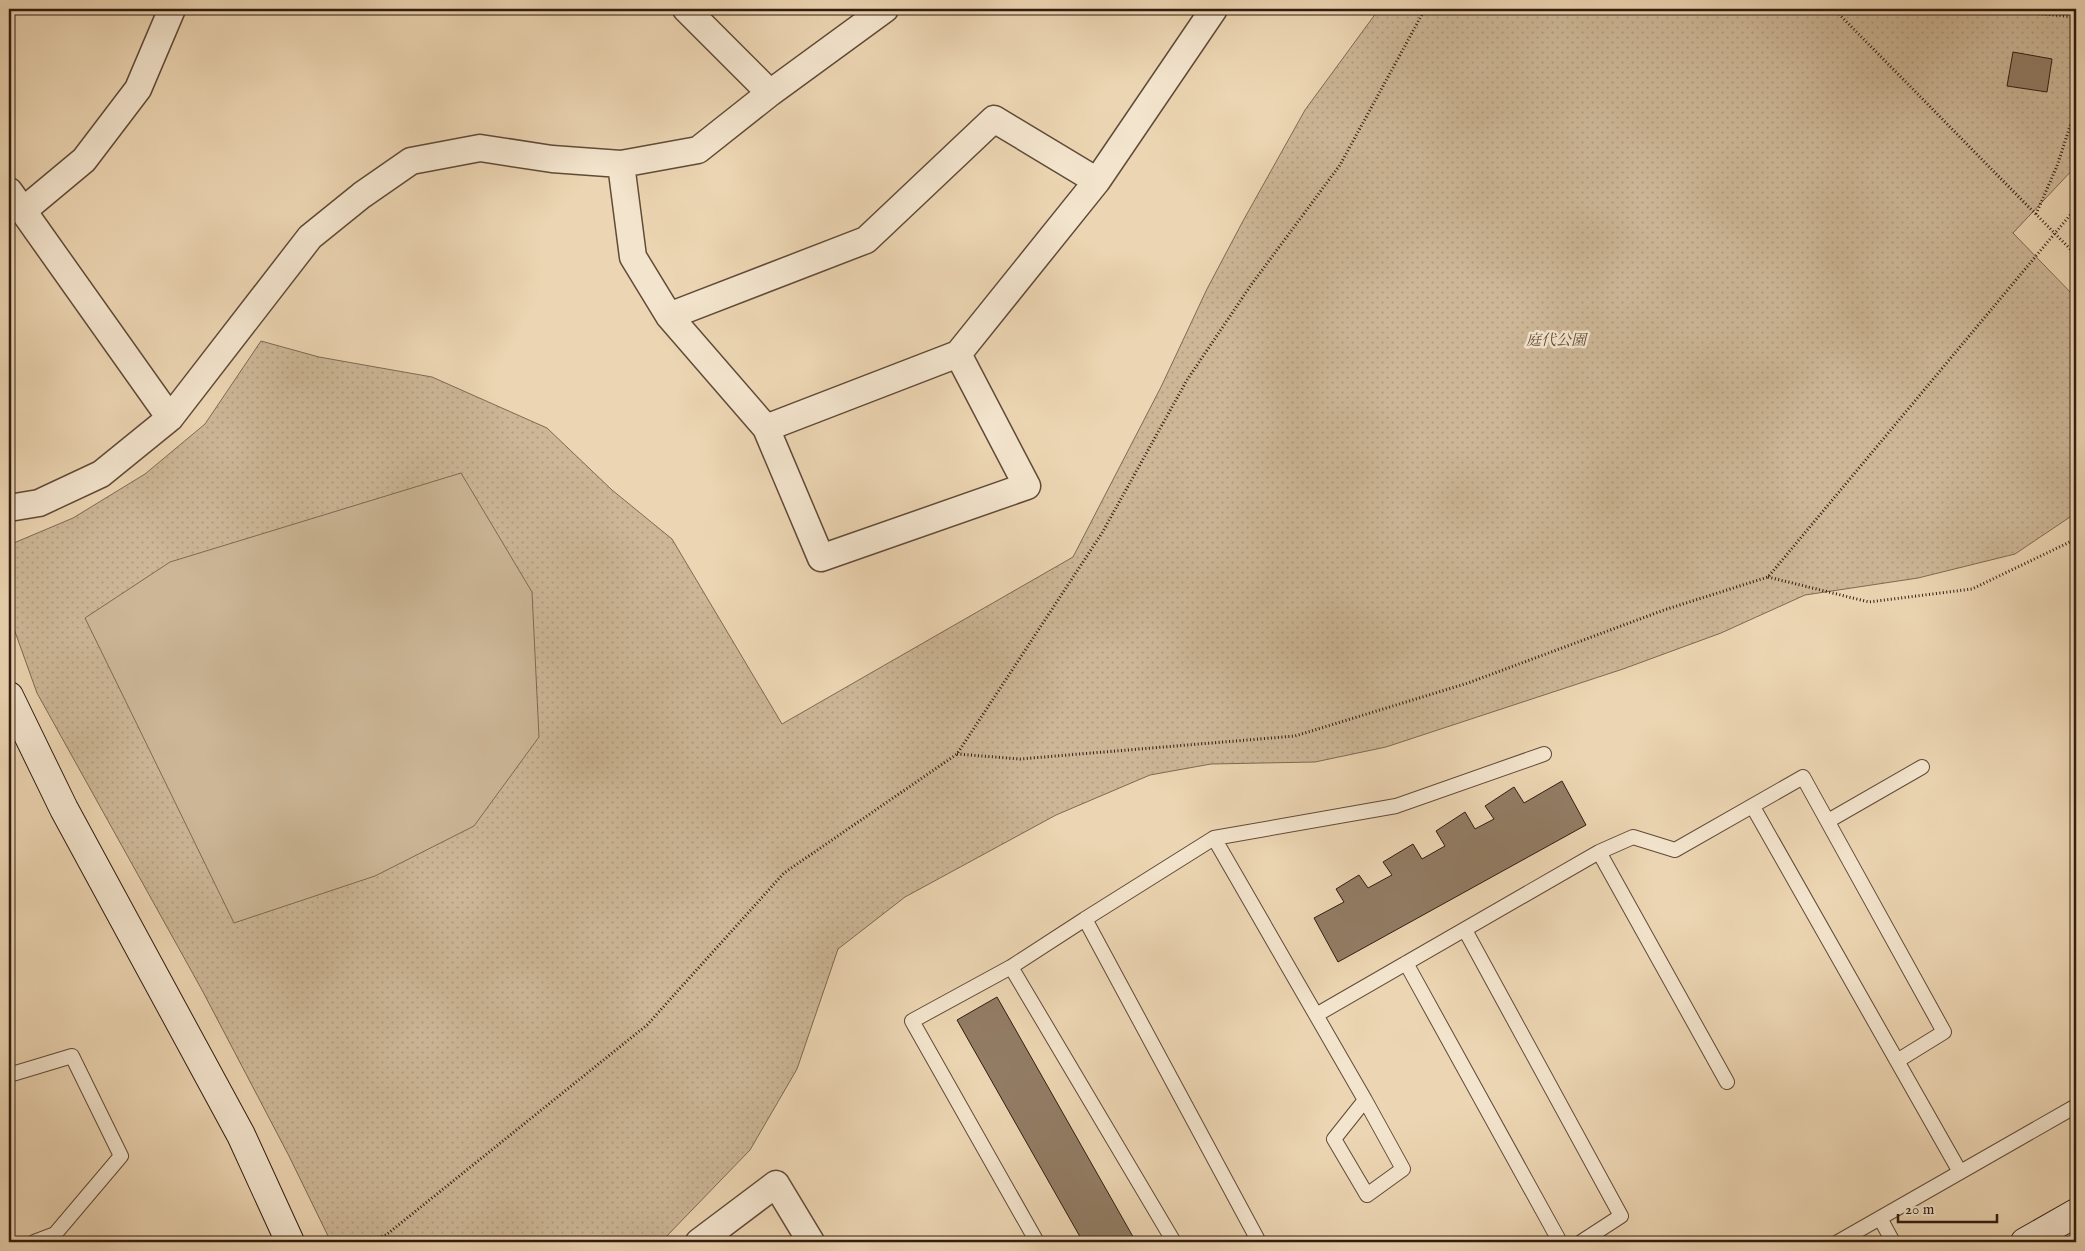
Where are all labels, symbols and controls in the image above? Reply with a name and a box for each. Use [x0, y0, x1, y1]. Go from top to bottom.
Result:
park label: 庭代公園 [1526, 331, 1589, 350]
scale bar [1898, 1191, 1996, 1223]
text: 20 m [1905, 1200, 1935, 1219]

